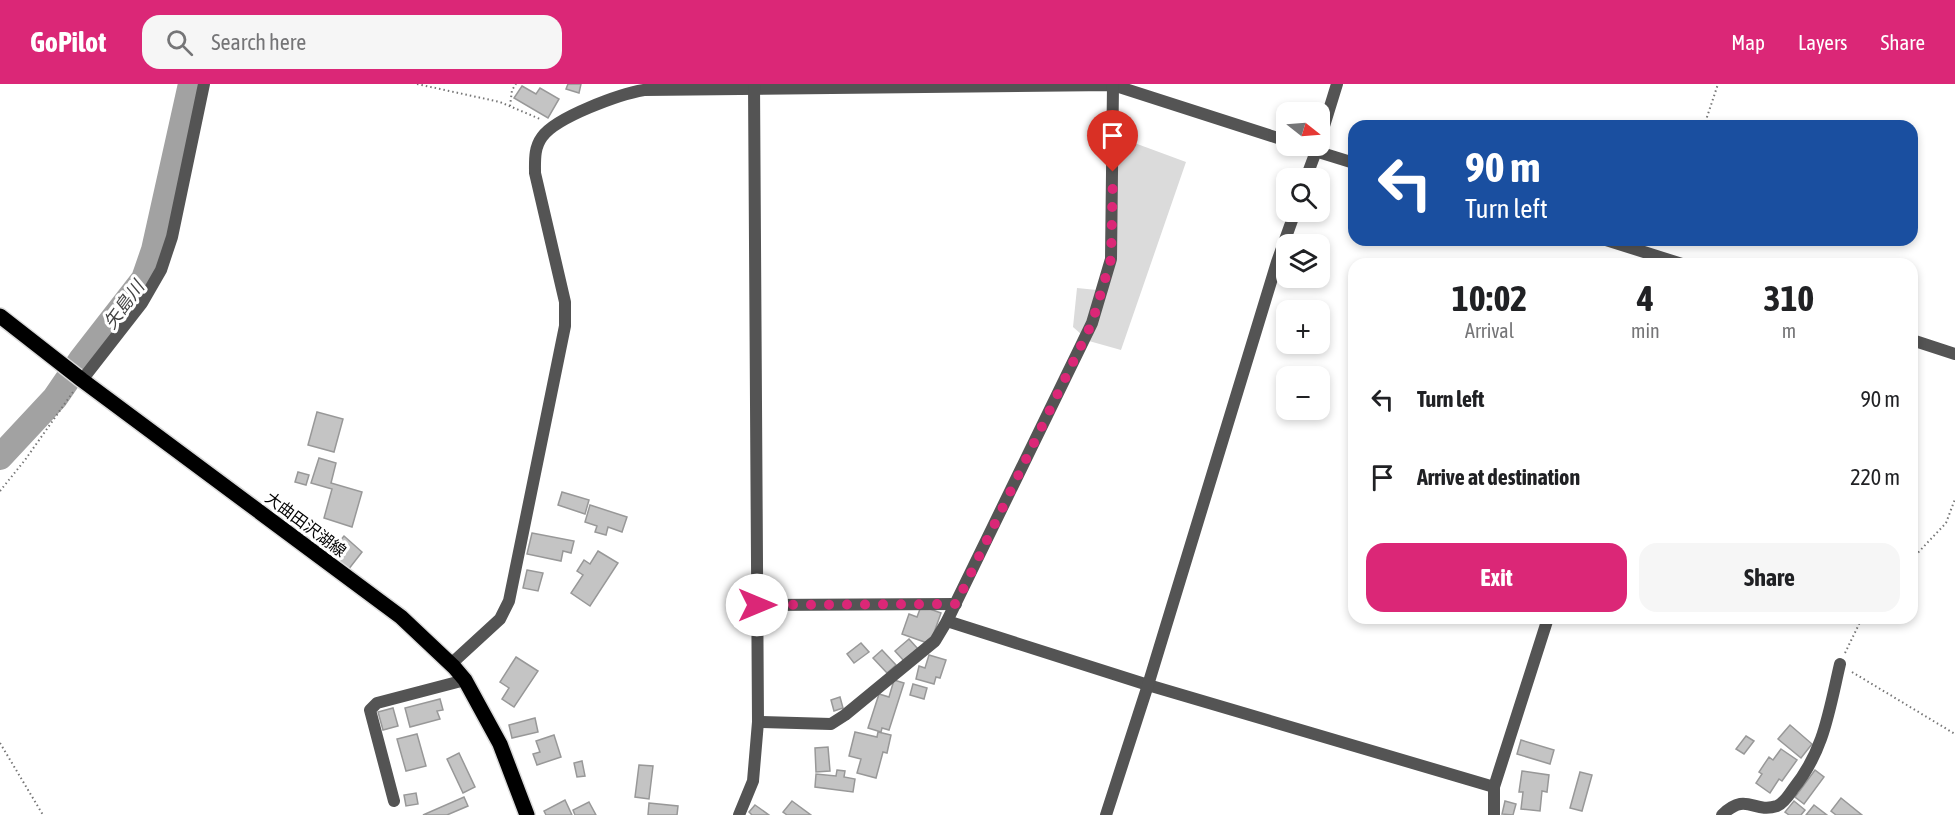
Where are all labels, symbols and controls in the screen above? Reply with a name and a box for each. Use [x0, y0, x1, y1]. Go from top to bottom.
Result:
search box [142, 15, 562, 69]
text: GoPilot [30, 26, 106, 58]
icon: search [163, 26, 196, 59]
text: Search here [211, 29, 306, 55]
text: Map [1731, 30, 1765, 54]
text: Layers [1798, 30, 1848, 54]
text: Share [1881, 30, 1925, 54]
north arrow [1276, 102, 1330, 156]
map controls [1276, 102, 1330, 420]
pin [1087, 110, 1138, 172]
icon: arrive [1096, 119, 1129, 152]
text: 90 m [1465, 143, 1540, 191]
icon: left [1366, 144, 1444, 222]
button: search [1276, 168, 1330, 222]
text: Turn left [1465, 193, 1548, 224]
button: layers [1276, 234, 1330, 288]
water label: 矢島川 [99, 275, 149, 333]
text: 10:02 [1452, 277, 1527, 319]
text: 4 [1637, 277, 1654, 319]
text: 310 [1763, 277, 1814, 319]
button: + [1276, 300, 1330, 354]
text: Arrival [1465, 319, 1514, 342]
text: min [1631, 319, 1660, 342]
text: m [1782, 319, 1796, 342]
button: − [1276, 366, 1330, 420]
icon: left [1366, 383, 1399, 416]
text: Turn left [1417, 386, 1484, 412]
text: 90 m [1860, 386, 1900, 412]
icon: arrive [1366, 461, 1399, 494]
text: Arrive at destination [1417, 464, 1580, 490]
text: 220 m [1850, 464, 1900, 490]
street label: 大曲田沢湖線 [262, 488, 350, 560]
button: Exit [1366, 543, 1627, 612]
button: Share [1639, 543, 1900, 612]
position arrow [725, 573, 789, 637]

